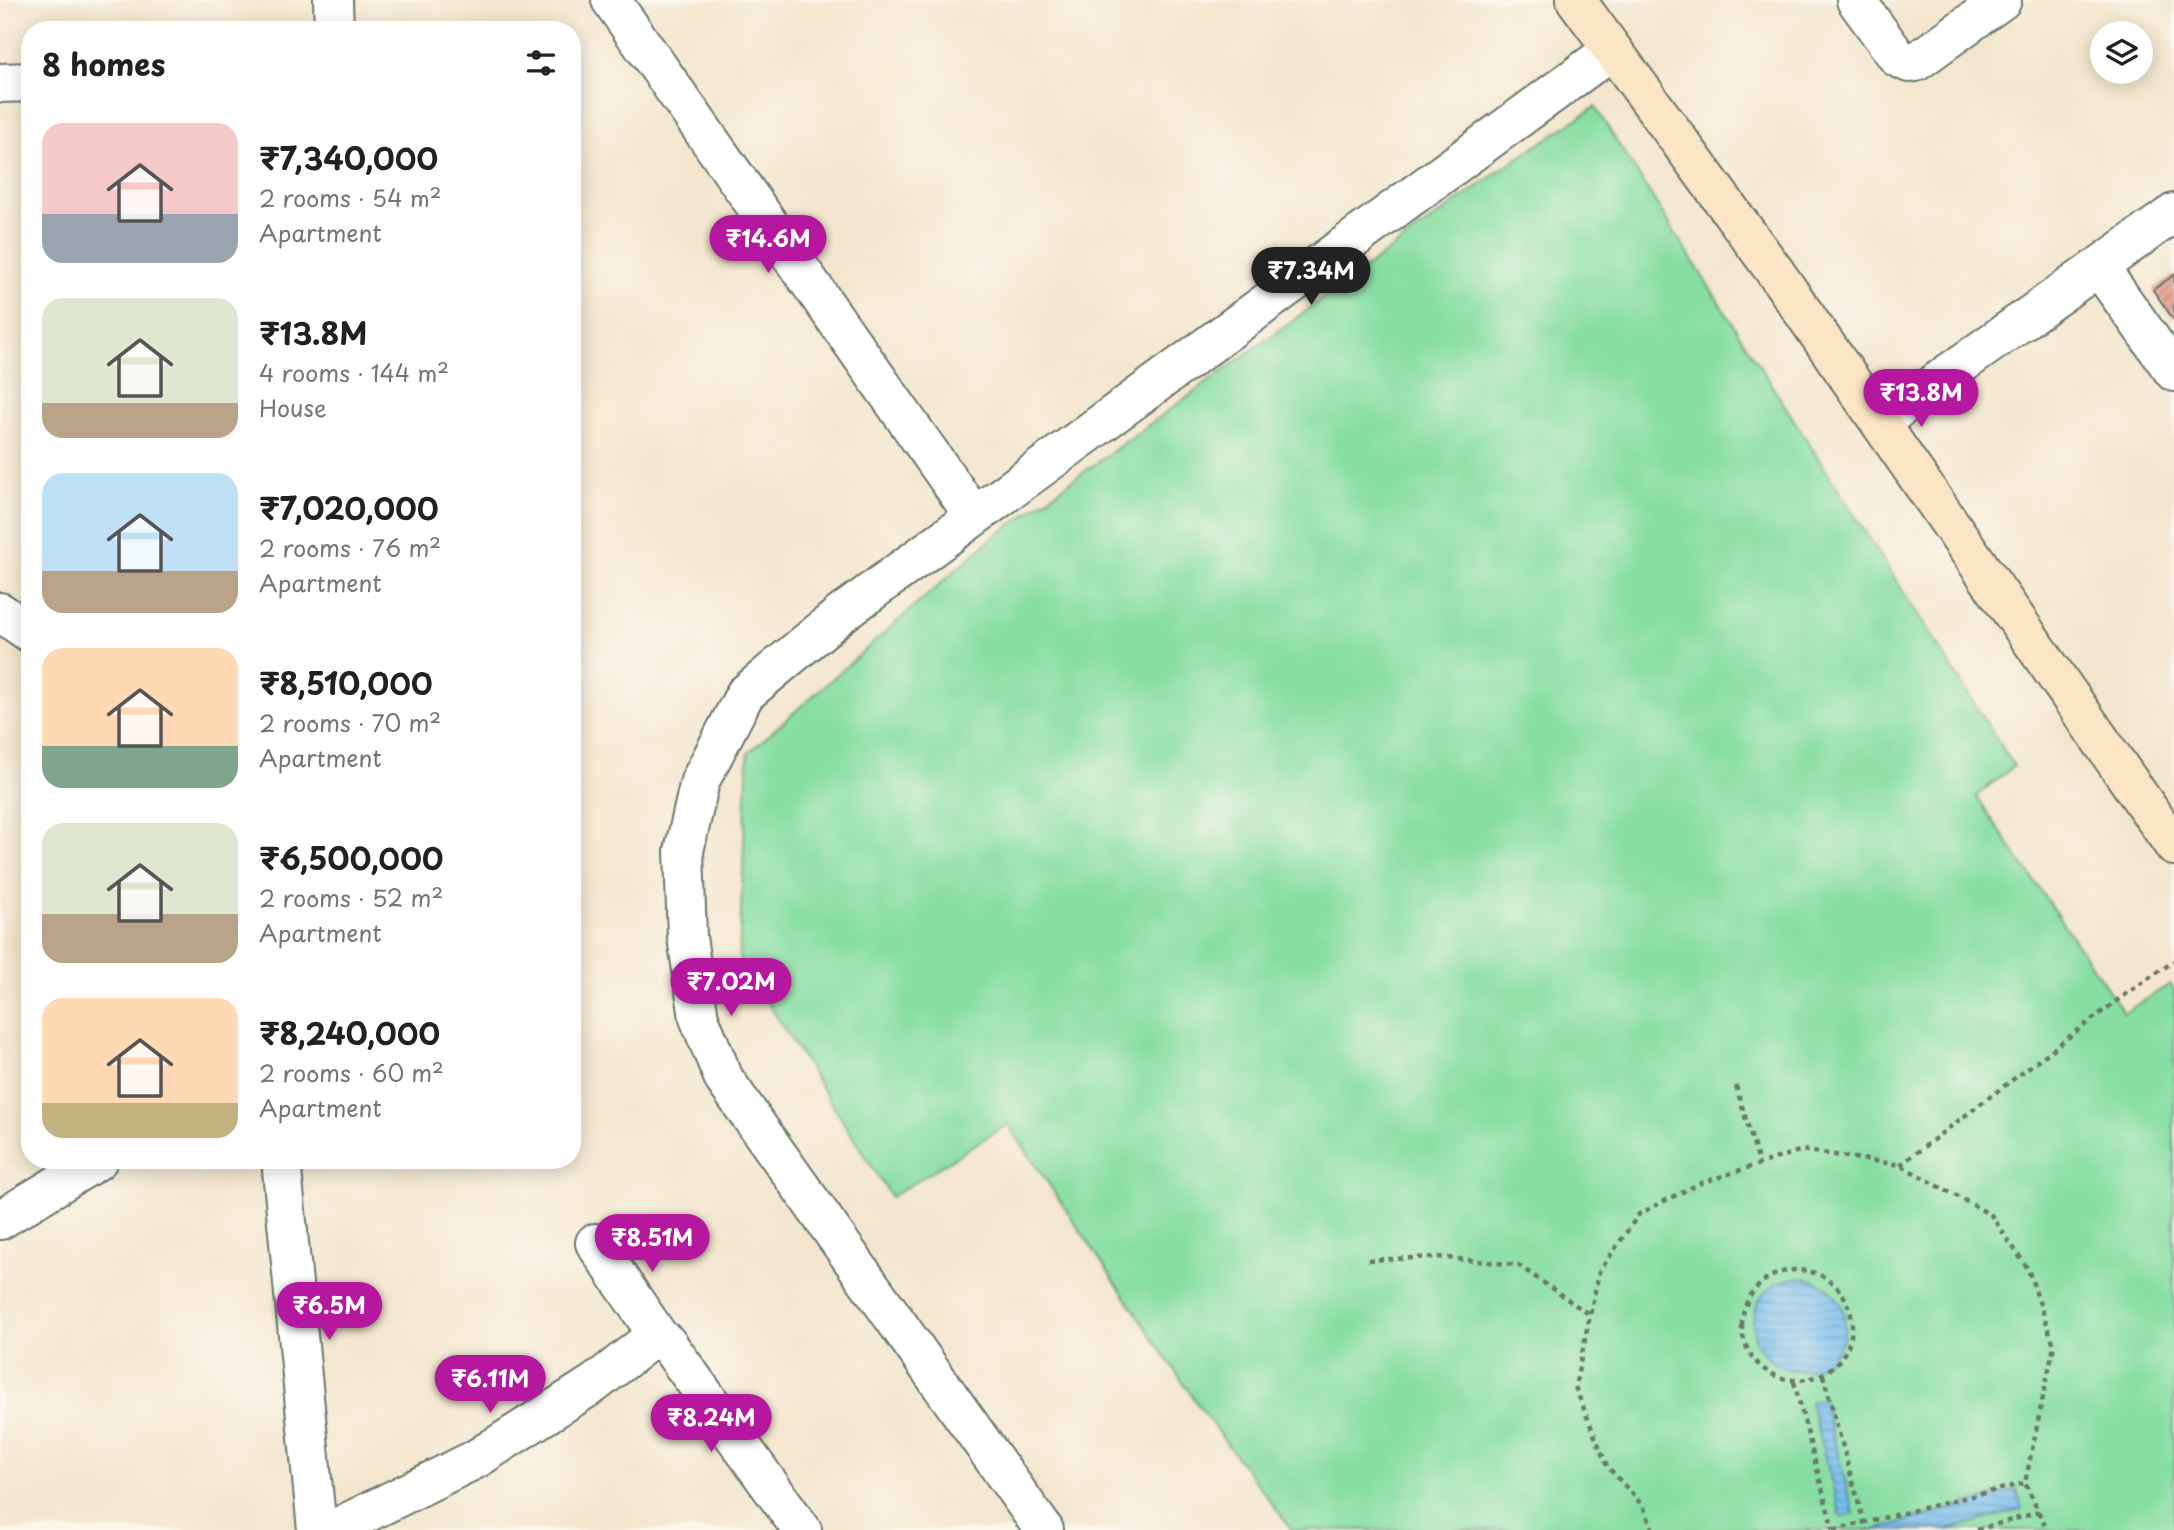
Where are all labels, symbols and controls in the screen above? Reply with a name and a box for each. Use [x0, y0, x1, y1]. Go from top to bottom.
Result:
map controls [2090, 21, 2153, 84]
button: layers [2090, 21, 2153, 84]
text: 8 homes [42, 41, 165, 86]
icon: filters [522, 44, 560, 82]
text: ₹7,340,000 [259, 135, 438, 180]
icon: home [98, 151, 182, 235]
text: 2 rooms · 54 m² [259, 180, 442, 215]
text: Apartment [259, 215, 382, 250]
pin: ₹14.6M [711, 216, 825, 275]
text: ₹14.6M [725, 220, 811, 255]
pin: ₹7.34M [1254, 247, 1368, 307]
text: ₹7.34M [1267, 252, 1355, 287]
text: ₹13.8M [259, 310, 367, 355]
icon: home [98, 326, 182, 410]
text: 4 rooms · 144 m² [259, 355, 449, 390]
pin: ₹13.8M [1864, 370, 1978, 429]
text: ₹13.8M [1879, 374, 1963, 409]
text: House [259, 390, 326, 425]
text: ₹7,020,000 [259, 485, 439, 530]
icon: home [98, 501, 182, 585]
text: 2 rooms · 76 m² [259, 530, 441, 565]
text: Apartment [259, 565, 382, 600]
text: ₹8,510,000 [259, 660, 433, 705]
icon: home [98, 676, 182, 760]
text: 2 rooms · 70 m² [259, 705, 441, 740]
text: Apartment [259, 740, 382, 775]
text: ₹6,500,000 [259, 835, 444, 880]
icon: home [98, 851, 182, 935]
text: 2 rooms · 52 m² [259, 880, 443, 915]
text: Apartment [259, 915, 382, 950]
pin: ₹7.02M [674, 958, 788, 1018]
text: ₹7.02M [686, 963, 776, 998]
text: ₹8,240,000 [259, 1010, 440, 1055]
icon: home [98, 1026, 182, 1110]
text: 2 rooms · 60 m² [259, 1055, 444, 1090]
text: Apartment [259, 1090, 382, 1125]
pin: ₹8.51M [595, 1214, 709, 1274]
text: ₹8.51M [611, 1219, 693, 1254]
pin: ₹6.5M [280, 1282, 378, 1342]
text: ₹6.5M [292, 1287, 366, 1322]
pin: ₹6.11M [433, 1356, 547, 1415]
text: ₹6.11M [451, 1360, 529, 1395]
pin: ₹8.24M [654, 1394, 768, 1454]
text: ₹8.24M [667, 1399, 755, 1434]

